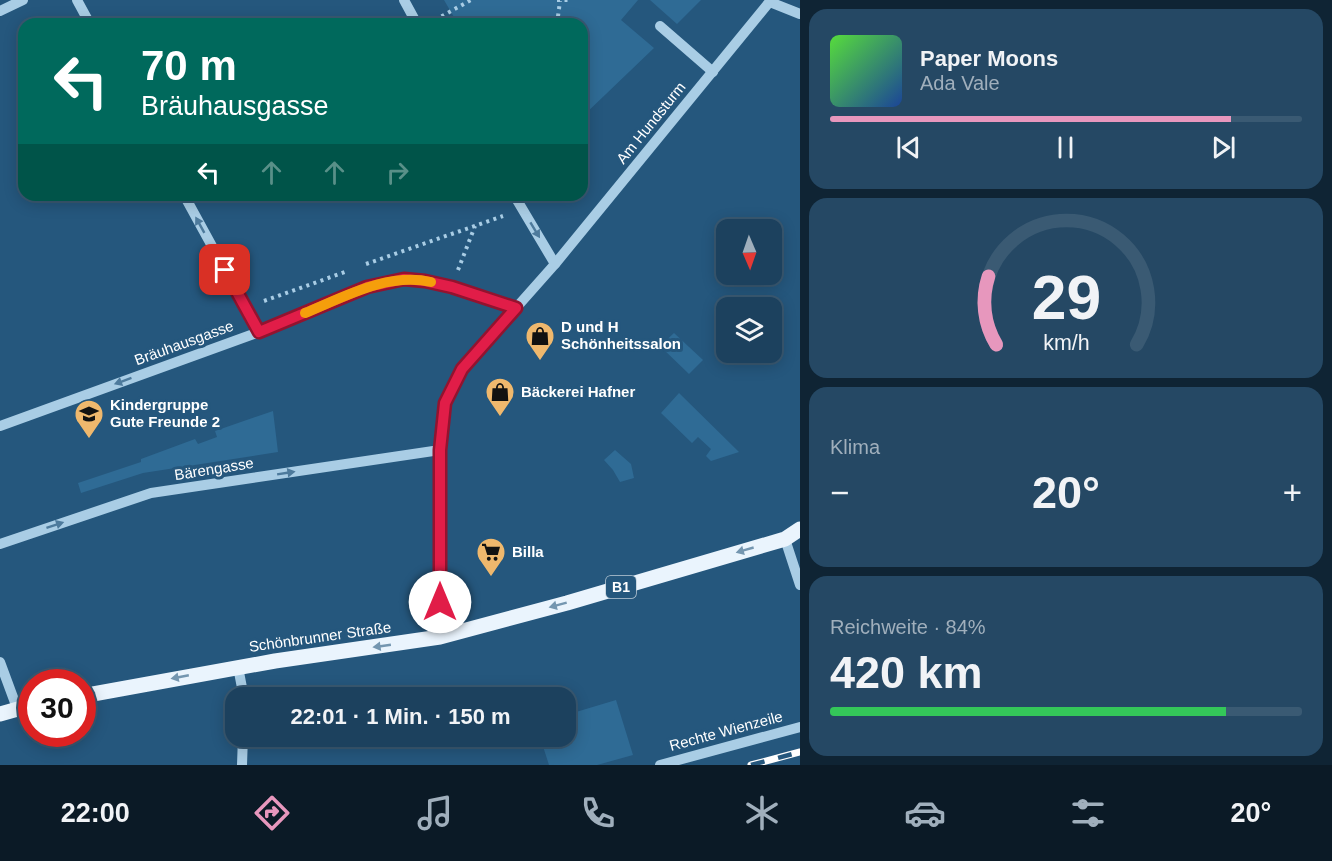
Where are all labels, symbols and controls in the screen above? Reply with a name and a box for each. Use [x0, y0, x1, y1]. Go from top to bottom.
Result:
icon: left [42, 42, 120, 120]
text: 70 m [141, 42, 237, 89]
text: Paper Moons [920, 46, 1058, 71]
text: Ada Vale [920, 72, 1000, 94]
street label: Am Hundsturm [613, 78, 689, 167]
text: Bräuhausgasse [141, 91, 329, 121]
icon: previous [892, 131, 925, 164]
icon: pause [1049, 131, 1082, 164]
icon: next [1207, 131, 1240, 164]
icon: left [192, 156, 225, 189]
icon: ahead [255, 156, 288, 189]
icon: ahead [318, 156, 351, 189]
icon: right [381, 156, 414, 189]
one-way arrow [195, 216, 205, 233]
north arrow [716, 219, 782, 285]
map controls [716, 219, 782, 363]
one-way arrow [529, 221, 539, 238]
pin [199, 244, 250, 295]
icon: arrive [208, 253, 241, 286]
text: 29 [1031, 263, 1101, 332]
button: layers [716, 297, 782, 363]
street label: Bräuhausgasse [132, 317, 236, 368]
place label: D und H Schönheitssalon [561, 318, 681, 352]
shop icon: D und H Schönheitssalon [524, 320, 556, 362]
text: km/h [1043, 331, 1089, 355]
shop icon: Bäckerei Hafner [484, 376, 516, 418]
one-way arrow [114, 377, 132, 386]
place label: Bäckerei Hafner [521, 383, 635, 400]
place label: Kindergruppe Gute Freunde 2 [110, 396, 220, 430]
school or university icon: Kindergruppe Gute Freunde 2 [73, 398, 105, 440]
text: Klima [830, 436, 880, 458]
street label: Bärengasse [173, 454, 255, 483]
text: 20° [1032, 467, 1100, 518]
one-way arrow [276, 469, 295, 478]
text: − [830, 474, 849, 511]
text: + [1283, 474, 1302, 511]
one-way arrow [47, 520, 65, 530]
supermarket icon: Billa [475, 536, 507, 578]
place label: Billa [512, 543, 544, 560]
one-way arrow [736, 546, 754, 555]
position arrow [408, 570, 472, 634]
road number: B1 [606, 576, 636, 598]
one-way arrow [549, 601, 567, 610]
text: Reichweite · 84% [830, 616, 986, 638]
street label: Schönbrunner Straße [248, 618, 392, 655]
one-way arrow [372, 641, 391, 650]
text: 420 km [830, 647, 983, 698]
speed limit sign: 30 [18, 669, 96, 747]
one-way arrow [171, 673, 190, 682]
text: 22:01 · 1 Min. · 150 m [290, 704, 511, 729]
street label: Rechte Wienzeile [667, 707, 784, 754]
icon: directions [251, 792, 293, 834]
icon: music [414, 792, 456, 834]
icon: phone [577, 792, 619, 834]
icon: climate [741, 792, 783, 834]
icon: car [904, 792, 946, 834]
icon: filters [1067, 792, 1109, 834]
text: 22:00 [61, 798, 130, 828]
text: 20° [1230, 798, 1271, 828]

